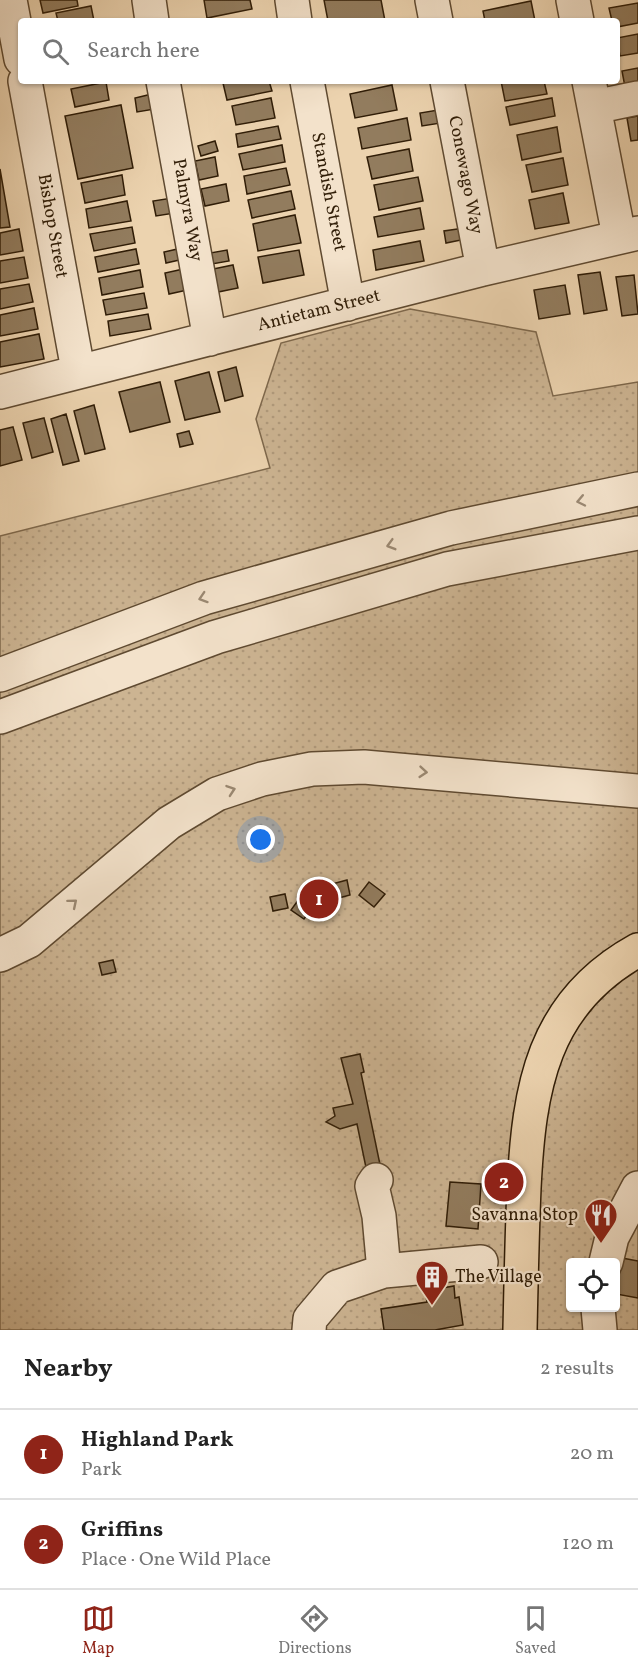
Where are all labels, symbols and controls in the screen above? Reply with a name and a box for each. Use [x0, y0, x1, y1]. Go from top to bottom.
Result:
search box [18, 18, 620, 84]
icon: search [39, 35, 72, 68]
text: Search here [87, 36, 200, 67]
street label: Conewago Way [441, 114, 489, 237]
street label: Standish Street [304, 130, 352, 254]
street label: Palmyra Way [166, 156, 208, 264]
street label: Bishop Street [31, 172, 73, 280]
street label: Antietam Street [255, 284, 383, 338]
one-way arrow [576, 494, 586, 507]
one-way arrow [386, 538, 397, 550]
one-way arrow [198, 591, 209, 604]
one-way arrow [418, 765, 427, 778]
one-way arrow [225, 784, 236, 797]
your location [246, 825, 275, 854]
pin: 1 [300, 876, 338, 922]
one-way arrow [66, 899, 77, 910]
pin: 2 [484, 1160, 524, 1204]
restaurant icon: Savanna Stop [583, 1197, 619, 1244]
place label: Savanna Stop [471, 1203, 578, 1228]
map controls [566, 1258, 620, 1312]
button: locate [566, 1258, 620, 1312]
building icon: The Village [414, 1259, 450, 1306]
place label: The Village [455, 1265, 542, 1290]
text: Nearby [24, 1351, 113, 1387]
text: 2 results [540, 1355, 614, 1383]
text: Highland Park [81, 1425, 234, 1456]
text: 1 [39, 1440, 48, 1468]
text: 20 m [570, 1440, 614, 1468]
text: Park [81, 1456, 122, 1484]
text: Griffins [81, 1515, 163, 1546]
text: 2 [38, 1530, 49, 1558]
text: 120 m [562, 1530, 614, 1558]
text: Place · One Wild Place [81, 1546, 271, 1574]
tab: Map [82, 1602, 115, 1660]
tab: Directions [278, 1602, 352, 1660]
tab: Saved [515, 1602, 556, 1660]

